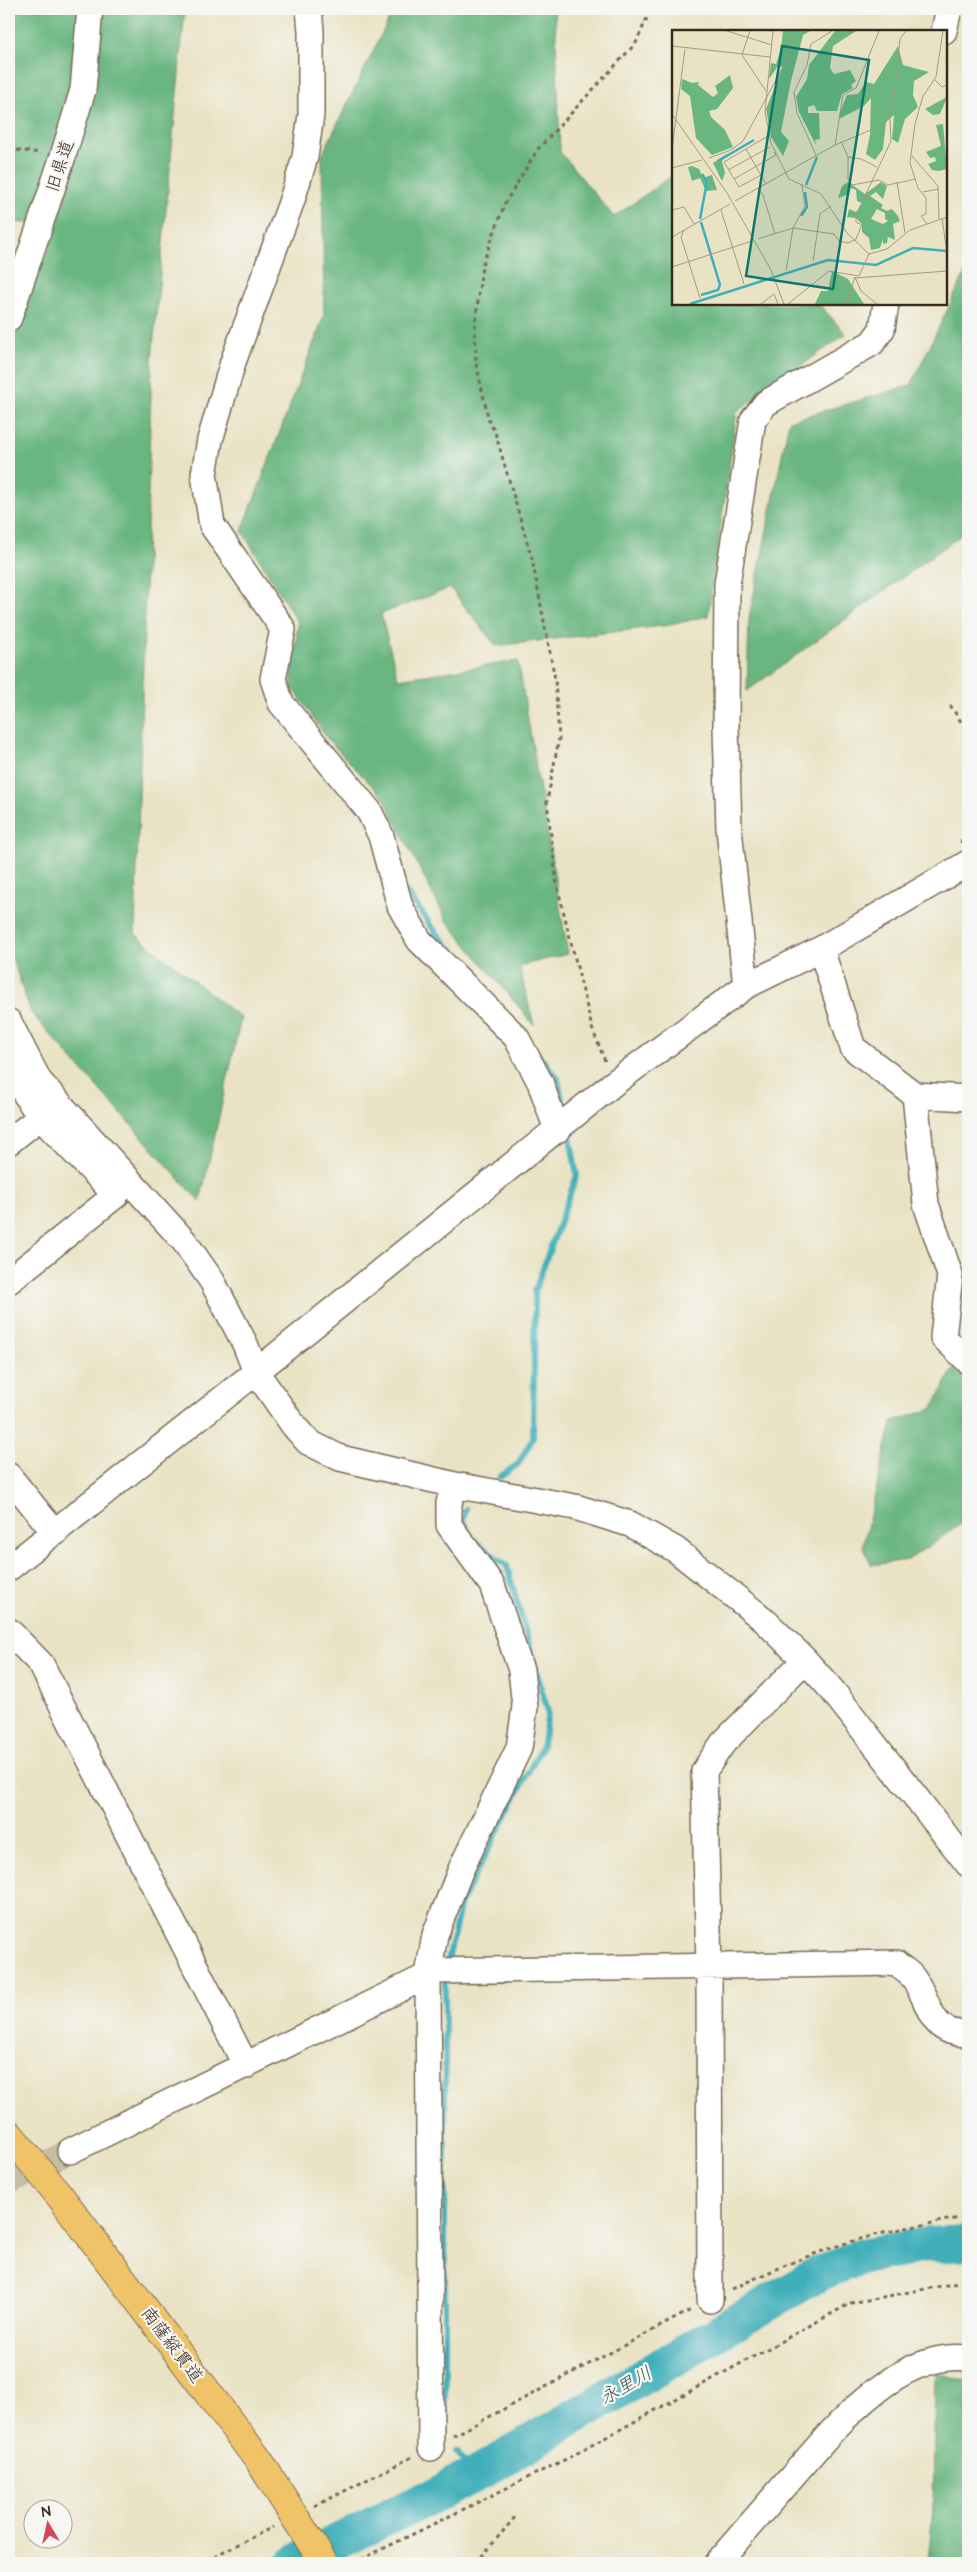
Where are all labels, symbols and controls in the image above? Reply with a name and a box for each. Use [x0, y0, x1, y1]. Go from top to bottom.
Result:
inset map [672, 30, 947, 305]
street label: 旧県道 [40, 136, 80, 196]
street label: 南薩縦貫道 [135, 2302, 209, 2388]
water label: 永里川 [595, 2360, 657, 2412]
north arrow [22, 2500, 72, 2550]
text: N [40, 2502, 52, 2523]

